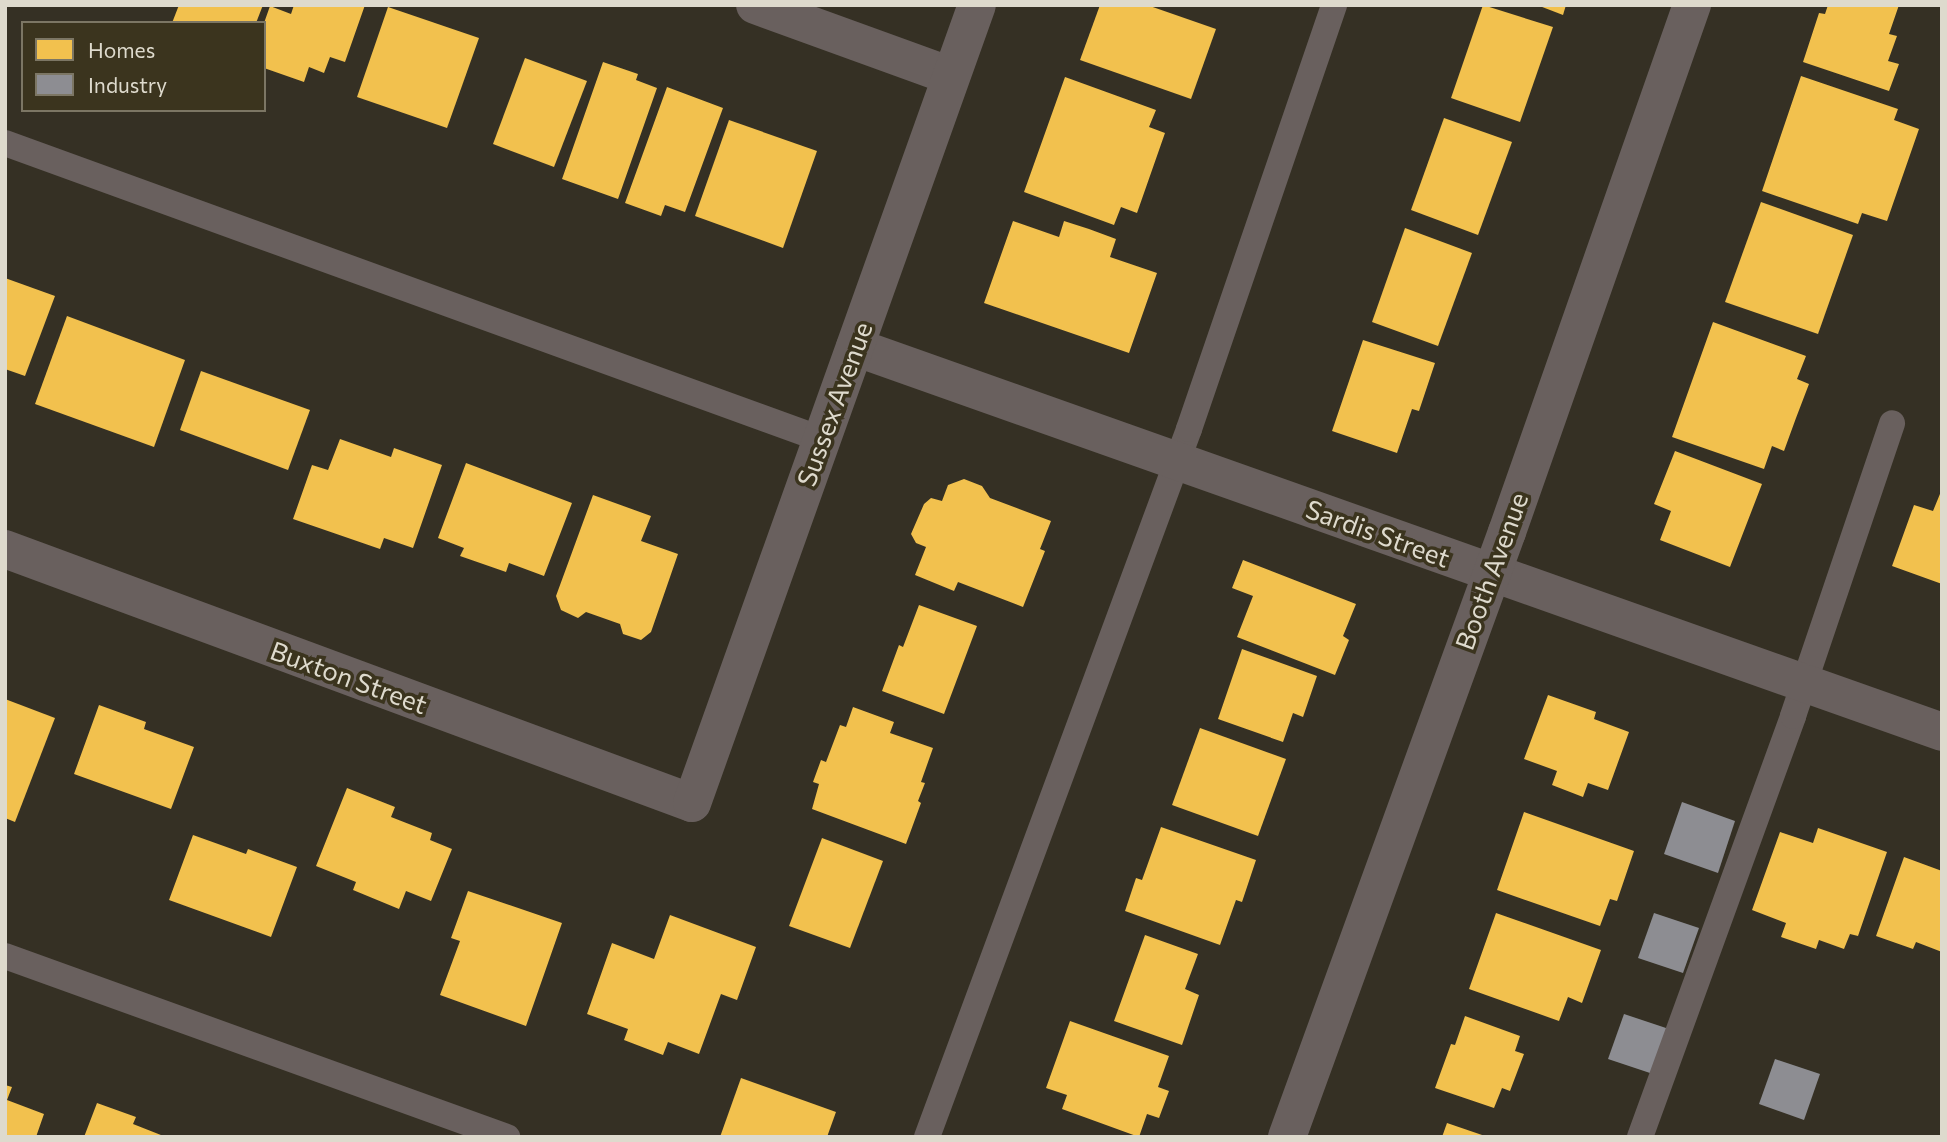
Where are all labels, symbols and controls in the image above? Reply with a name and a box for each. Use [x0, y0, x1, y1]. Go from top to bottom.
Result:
legend [21, 21, 266, 112]
text: Homes [88, 37, 155, 62]
text: Industry [88, 72, 167, 97]
street label: Sussex Avenue [790, 318, 878, 490]
street label: Booth Avenue [1448, 488, 1534, 654]
street label: Sardis Street [1302, 493, 1454, 573]
street label: Buxton Street [266, 634, 432, 720]

